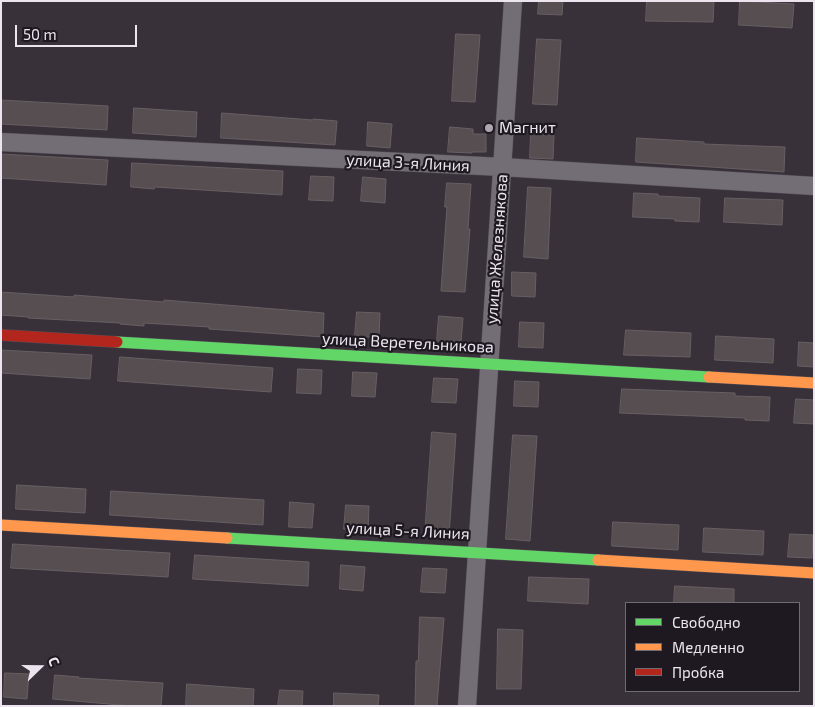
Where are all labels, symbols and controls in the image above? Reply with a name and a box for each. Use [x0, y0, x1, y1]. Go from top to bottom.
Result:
scale bar [18, 15, 140, 47]
text: 50 m [23, 25, 57, 43]
place label: Магнит [499, 118, 556, 138]
marker: Магнит [483, 122, 495, 134]
street label: улица 3-я Линия [346, 150, 470, 176]
street label: улица Железнякова [482, 173, 512, 325]
street label: улица Веретельникова [322, 329, 494, 357]
street label: улица 5-я Линия [346, 518, 470, 544]
legend [625, 602, 800, 692]
text: Свободно [672, 613, 741, 631]
text: Медленно [672, 638, 745, 656]
north arrow [15, 642, 65, 692]
text: С [45, 654, 64, 668]
text: Пробка [672, 663, 724, 681]

